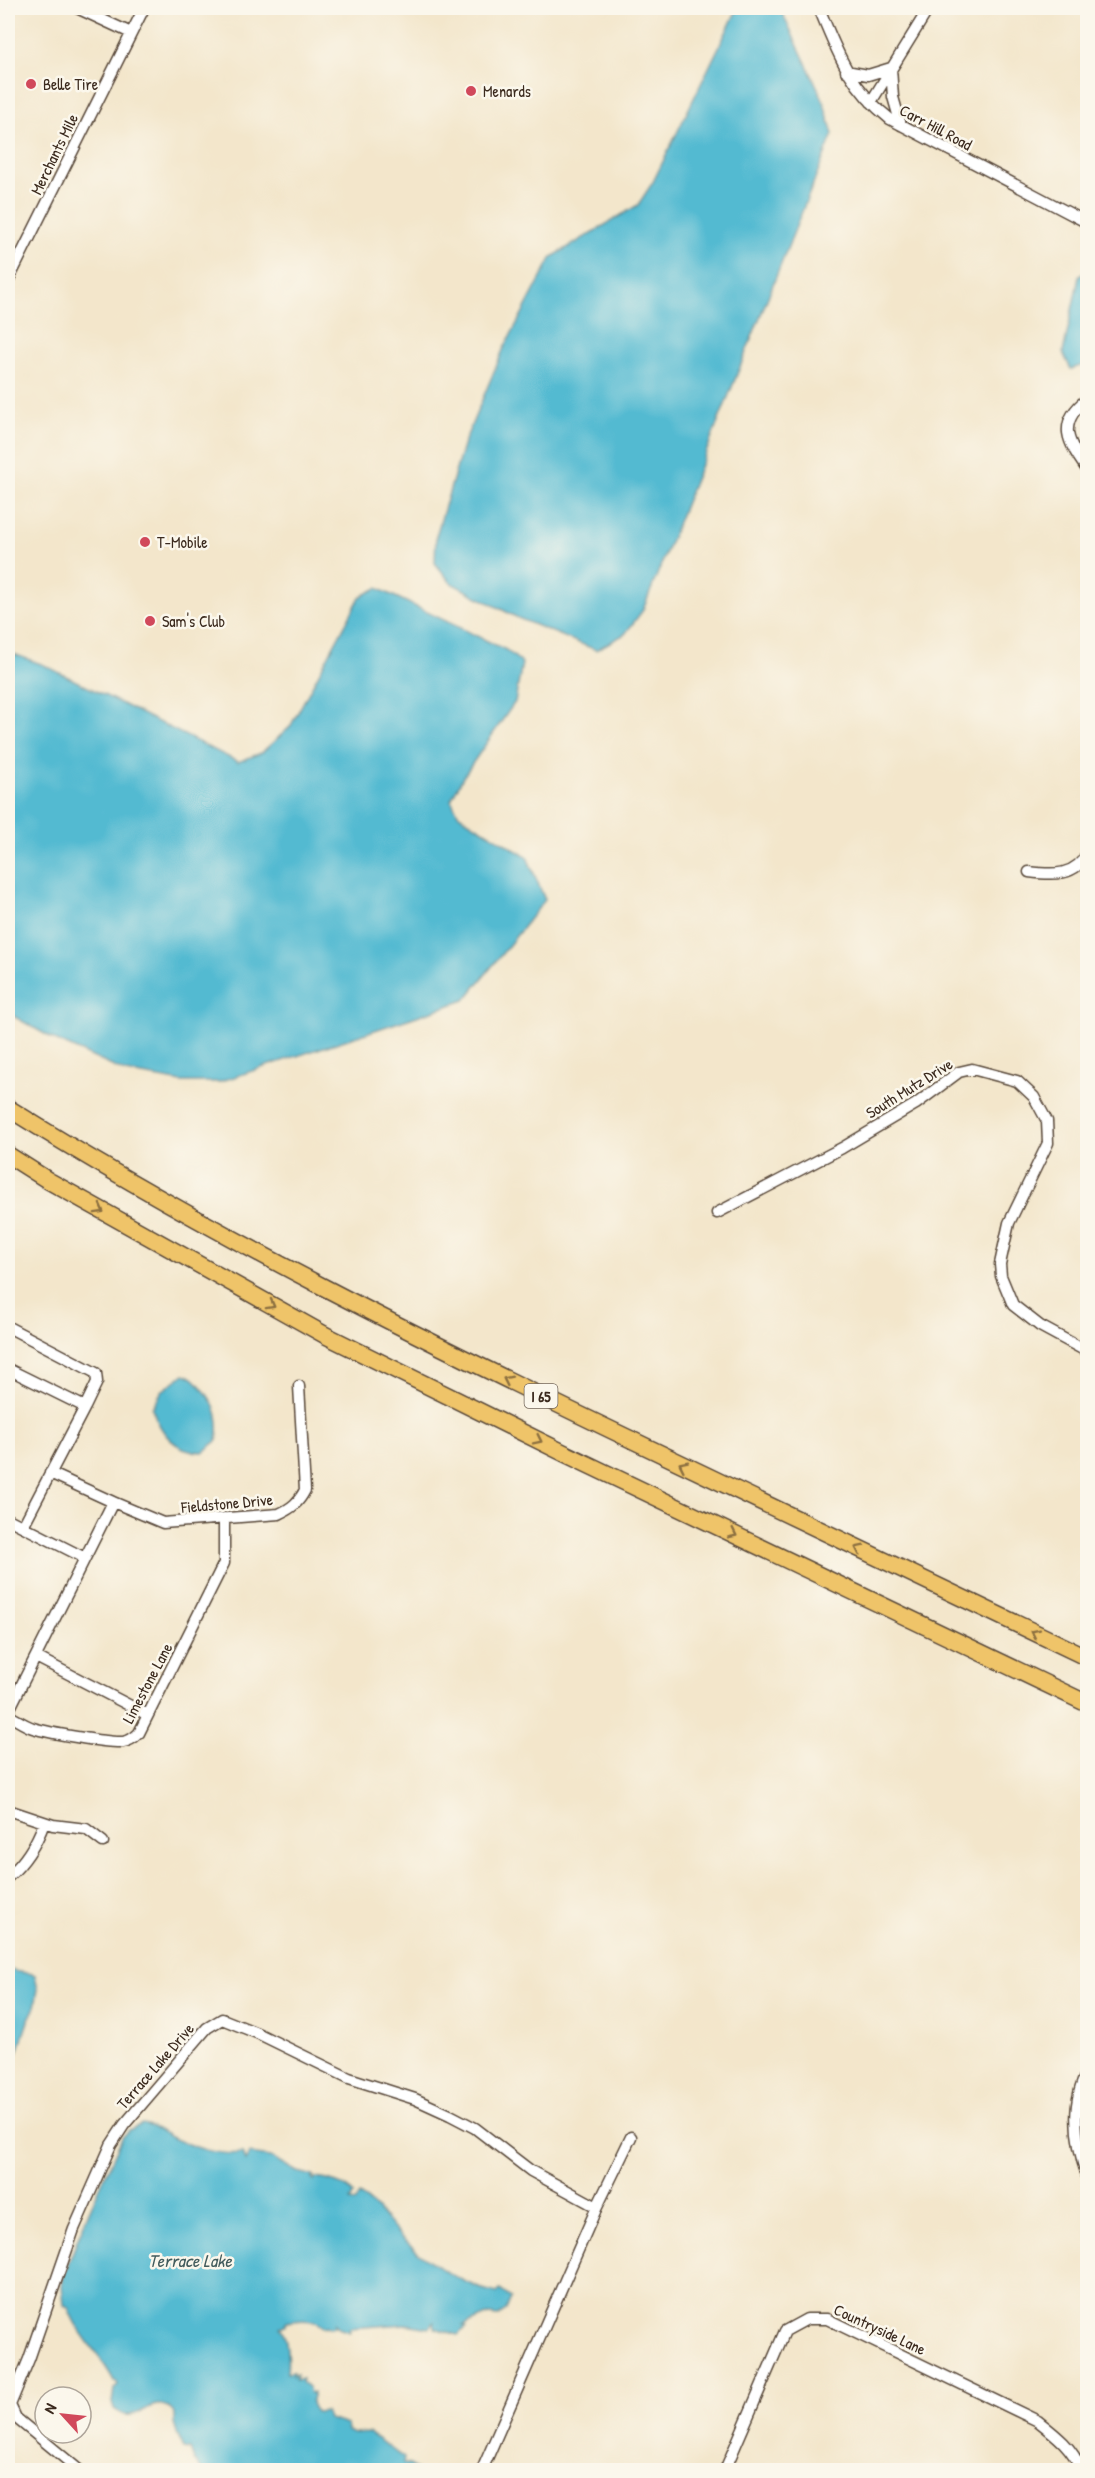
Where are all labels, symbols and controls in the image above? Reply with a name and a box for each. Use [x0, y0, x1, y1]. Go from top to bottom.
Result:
place label: Belle Tire [43, 73, 99, 95]
marker: Belle Tire [24, 77, 38, 91]
place label: Menards [483, 80, 531, 102]
marker: Menards [464, 84, 478, 98]
street label: Carr Hill Road [896, 99, 976, 155]
street label: Merchants Mile [25, 109, 83, 198]
place label: T-Mobile [157, 531, 208, 553]
marker: T-Mobile [138, 535, 152, 549]
place label: Sam's Club [162, 610, 225, 632]
marker: Sam's Club [143, 614, 157, 628]
street label: South Mutz Drive [862, 1052, 957, 1123]
one-way arrow [94, 1202, 105, 1214]
one-way arrow [265, 1298, 275, 1309]
one-way arrow [503, 1375, 514, 1387]
road number: I 65 [524, 1384, 558, 1408]
one-way arrow [532, 1433, 543, 1444]
one-way arrow [678, 1460, 689, 1472]
street label: Fieldstone Drive [179, 1488, 274, 1518]
one-way arrow [726, 1526, 737, 1538]
one-way arrow [854, 1544, 865, 1556]
one-way arrow [1030, 1628, 1041, 1640]
street label: Limestone Lane [117, 1638, 178, 1727]
street label: Terrace Lake Drive [111, 2018, 199, 2114]
water label: Terrace Lake [148, 2248, 232, 2273]
street label: Countryside Lane [830, 2298, 930, 2360]
north arrow [33, 2385, 93, 2445]
text: N [38, 2399, 62, 2417]

